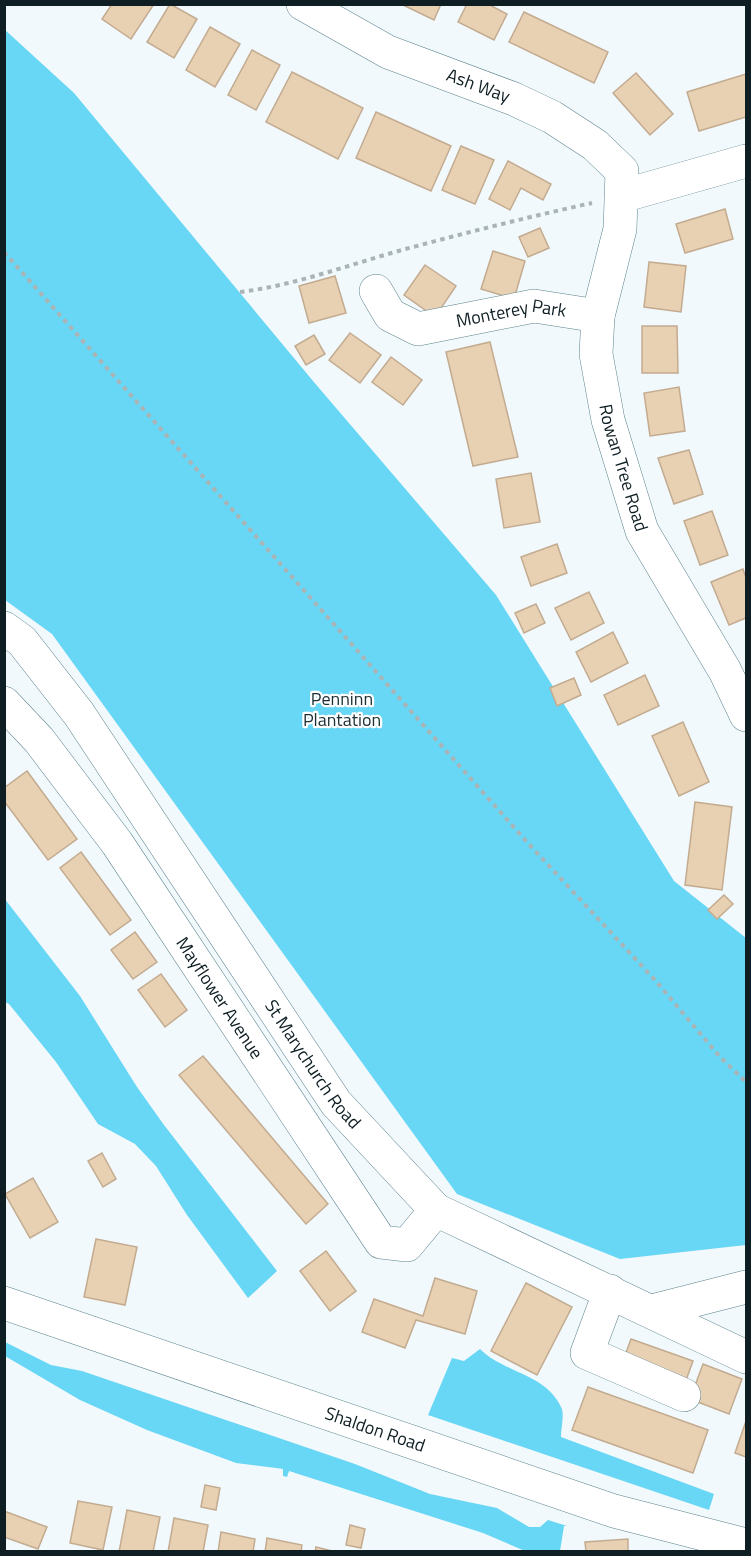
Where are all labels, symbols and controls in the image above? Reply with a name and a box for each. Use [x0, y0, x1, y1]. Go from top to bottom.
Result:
street label: Ash Way [443, 61, 514, 110]
street label: Monterey Park [454, 292, 569, 334]
street label: Rowan Tree Road [592, 402, 655, 535]
park label: Penninn Plantation [303, 685, 381, 733]
street label: Mayflower Avenue [170, 931, 270, 1064]
street label: St Marychurch Road [258, 994, 368, 1135]
street label: Shaldon Road [321, 1399, 429, 1459]

